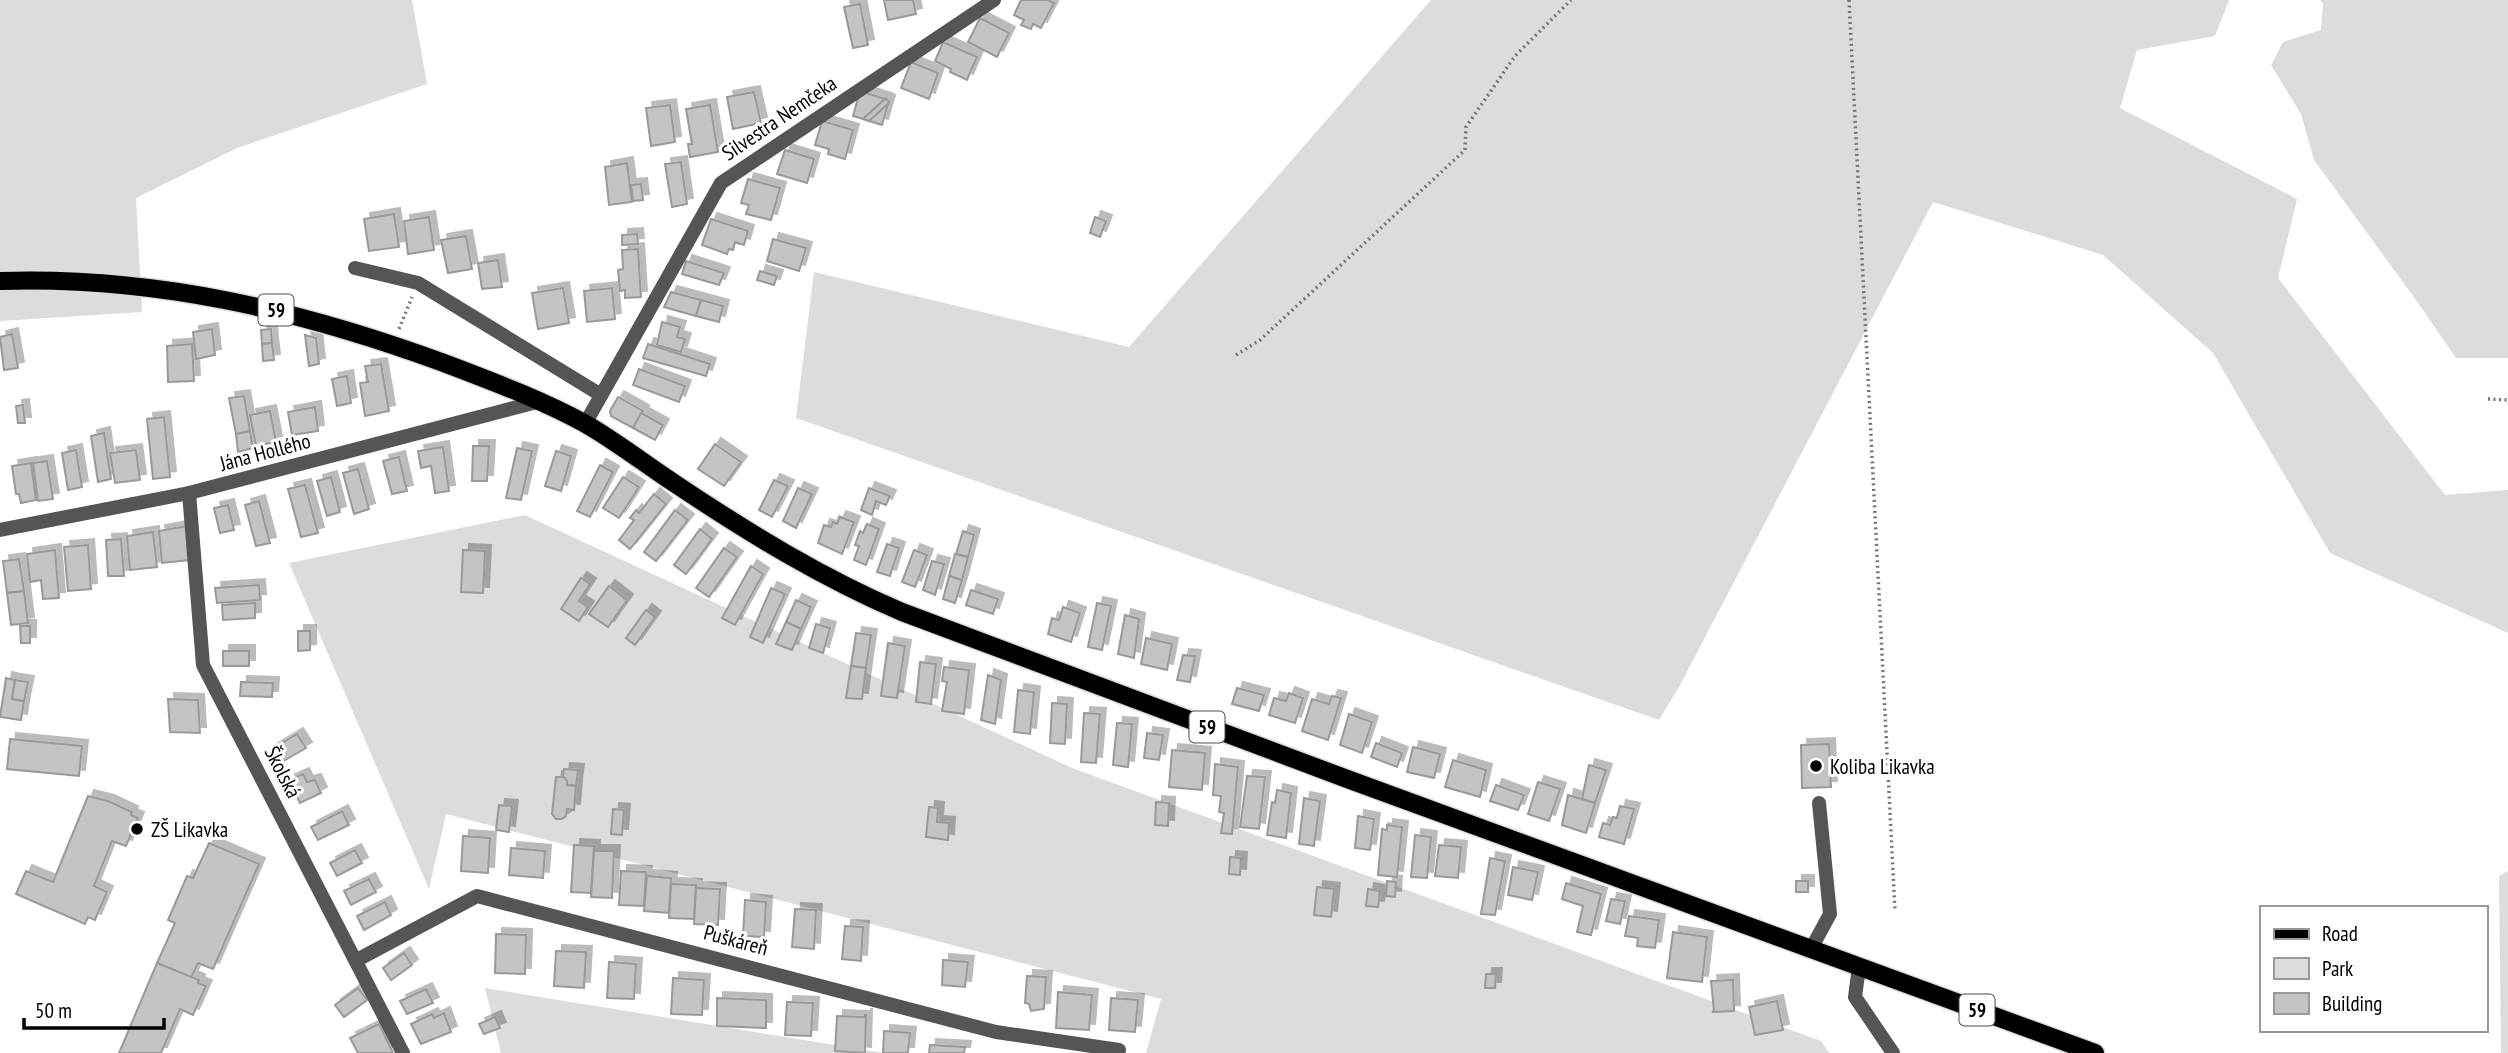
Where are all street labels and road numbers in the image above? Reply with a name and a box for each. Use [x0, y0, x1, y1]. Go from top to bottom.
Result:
street label: Silvestra Nemčeka [716, 70, 842, 166]
road number: 59 [258, 294, 294, 326]
street label: Jána Hollého [216, 427, 313, 477]
road number: 59 [1190, 712, 1224, 742]
street label: Školská [259, 742, 307, 802]
street label: Puškáreň [701, 919, 771, 961]
road number: 59 [1960, 994, 1994, 1026]

